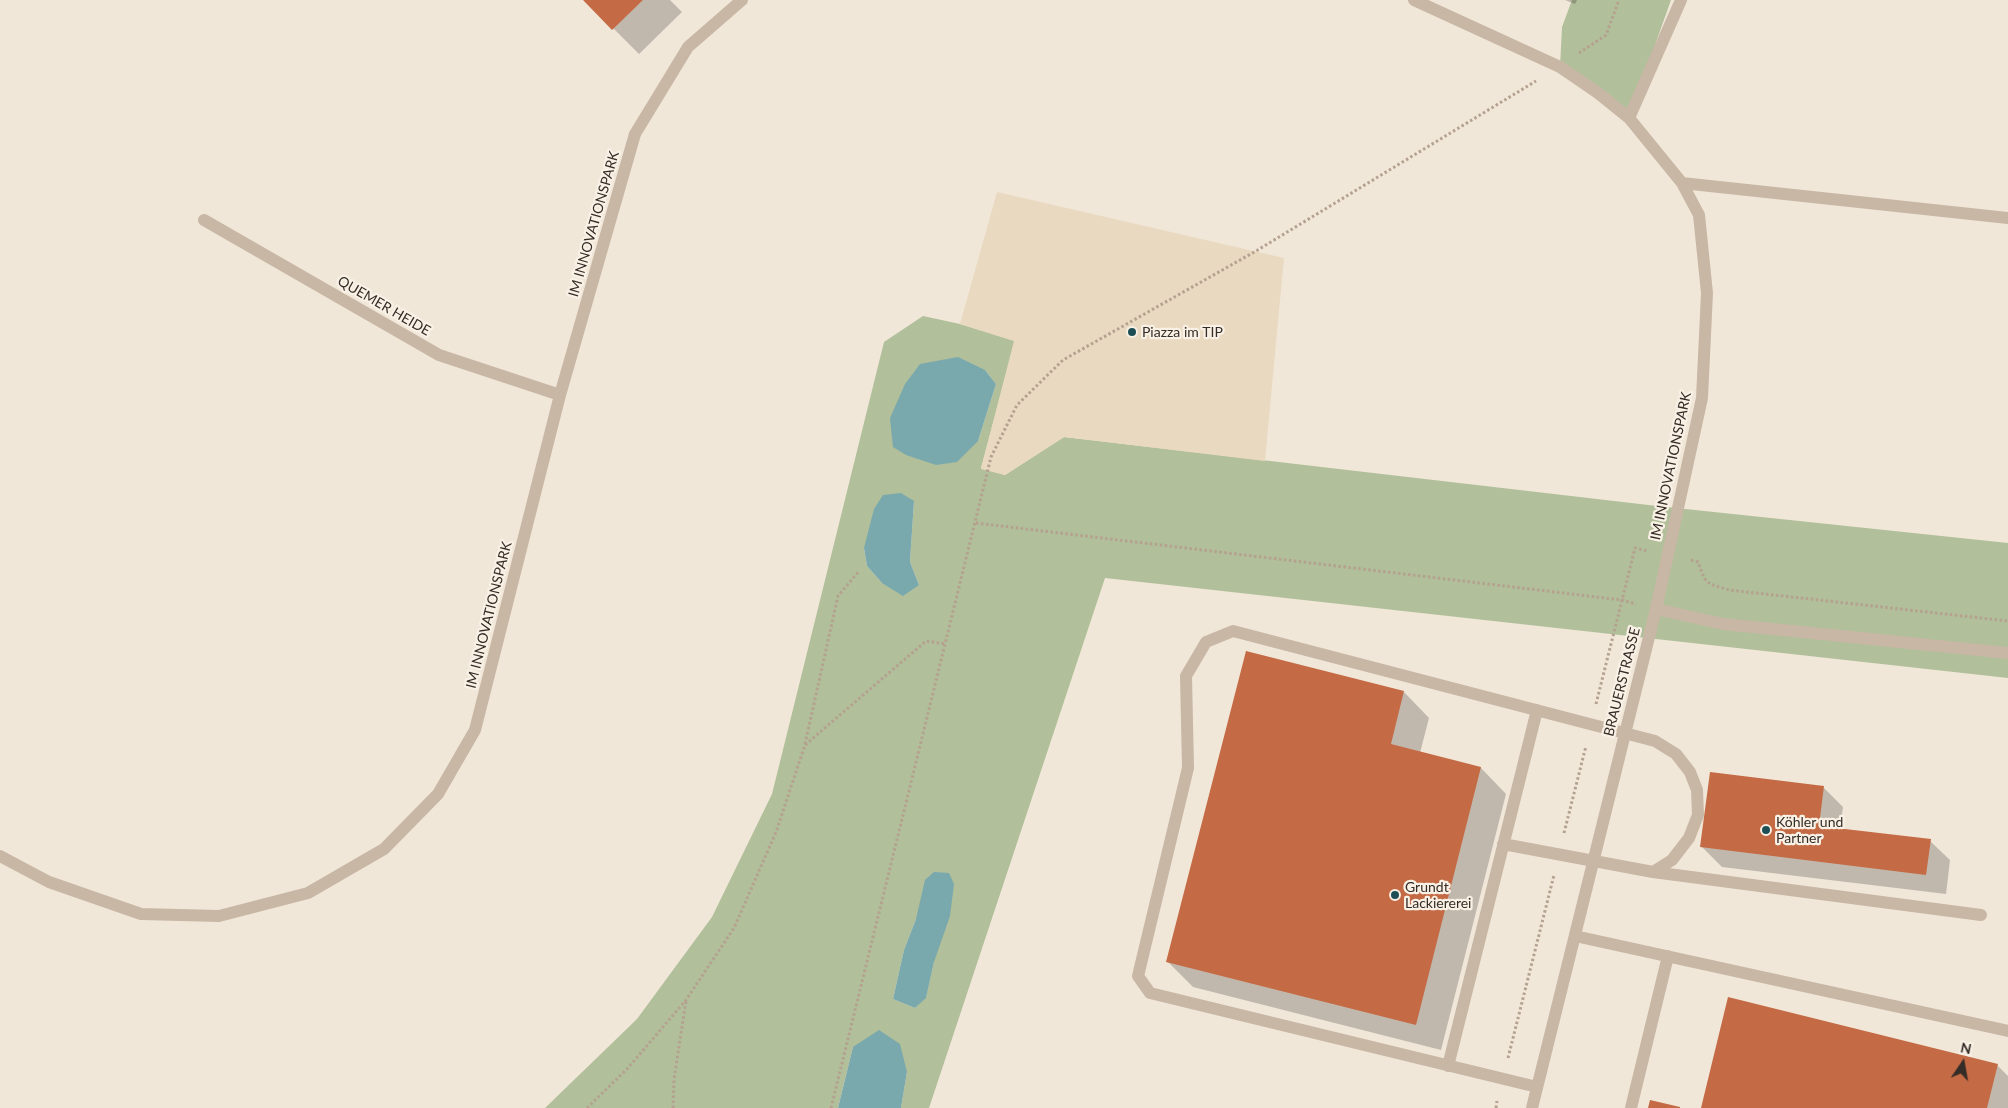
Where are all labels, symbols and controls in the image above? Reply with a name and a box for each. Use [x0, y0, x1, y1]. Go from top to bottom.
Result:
street label: IM INNOVATIONSPARK [565, 149, 623, 299]
street label: QUEMER HEIDE [335, 273, 433, 339]
place label: Piazza im TIP [1142, 324, 1223, 340]
marker: Piazza im TIP [1126, 326, 1138, 338]
street label: IM INNOVATIONSPARK [1647, 390, 1695, 542]
street label: IM INNOVATIONSPARK [463, 540, 515, 690]
street label: BRAUERSTRASSE [1600, 626, 1644, 738]
place label: Köhler und Partner [1776, 814, 1843, 846]
marker: Köhler und Partner [1760, 824, 1772, 836]
place label: Grundt Lackiererei [1405, 879, 1471, 912]
marker: Grundt Lackiererei [1389, 889, 1401, 901]
north arrow [1938, 1038, 1988, 1088]
text: N [1959, 1038, 1973, 1057]

